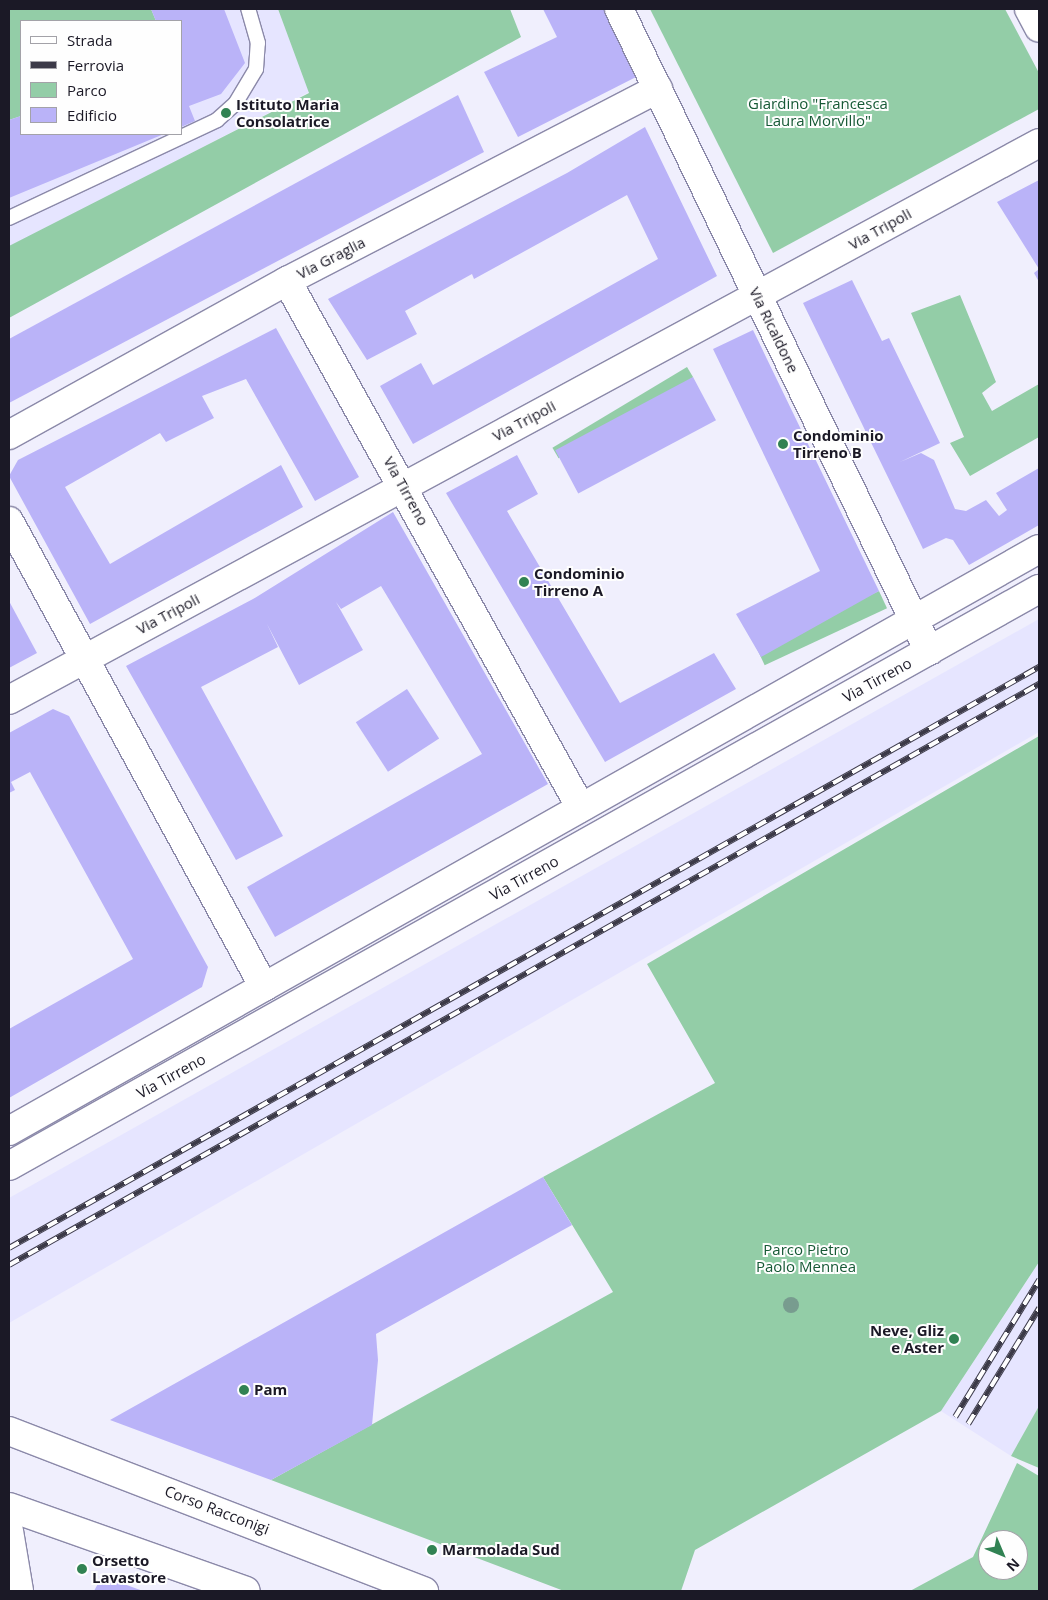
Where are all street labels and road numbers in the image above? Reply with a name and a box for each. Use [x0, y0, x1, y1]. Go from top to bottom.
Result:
street label: Via Tripoli [846, 204, 914, 254]
street label: Via Graglia [294, 233, 368, 283]
street label: Via Ricaldone [745, 284, 803, 376]
street label: Via Tripoli [489, 397, 559, 445]
street label: Via Tirreno [380, 453, 432, 529]
street label: Via Tripoli [133, 590, 203, 638]
street label: Via Tirreno [839, 654, 915, 706]
street label: Via Tirreno [486, 852, 562, 904]
street label: Via Tirreno [133, 1050, 209, 1102]
street label: Corso Racconigi [162, 1482, 272, 1538]

